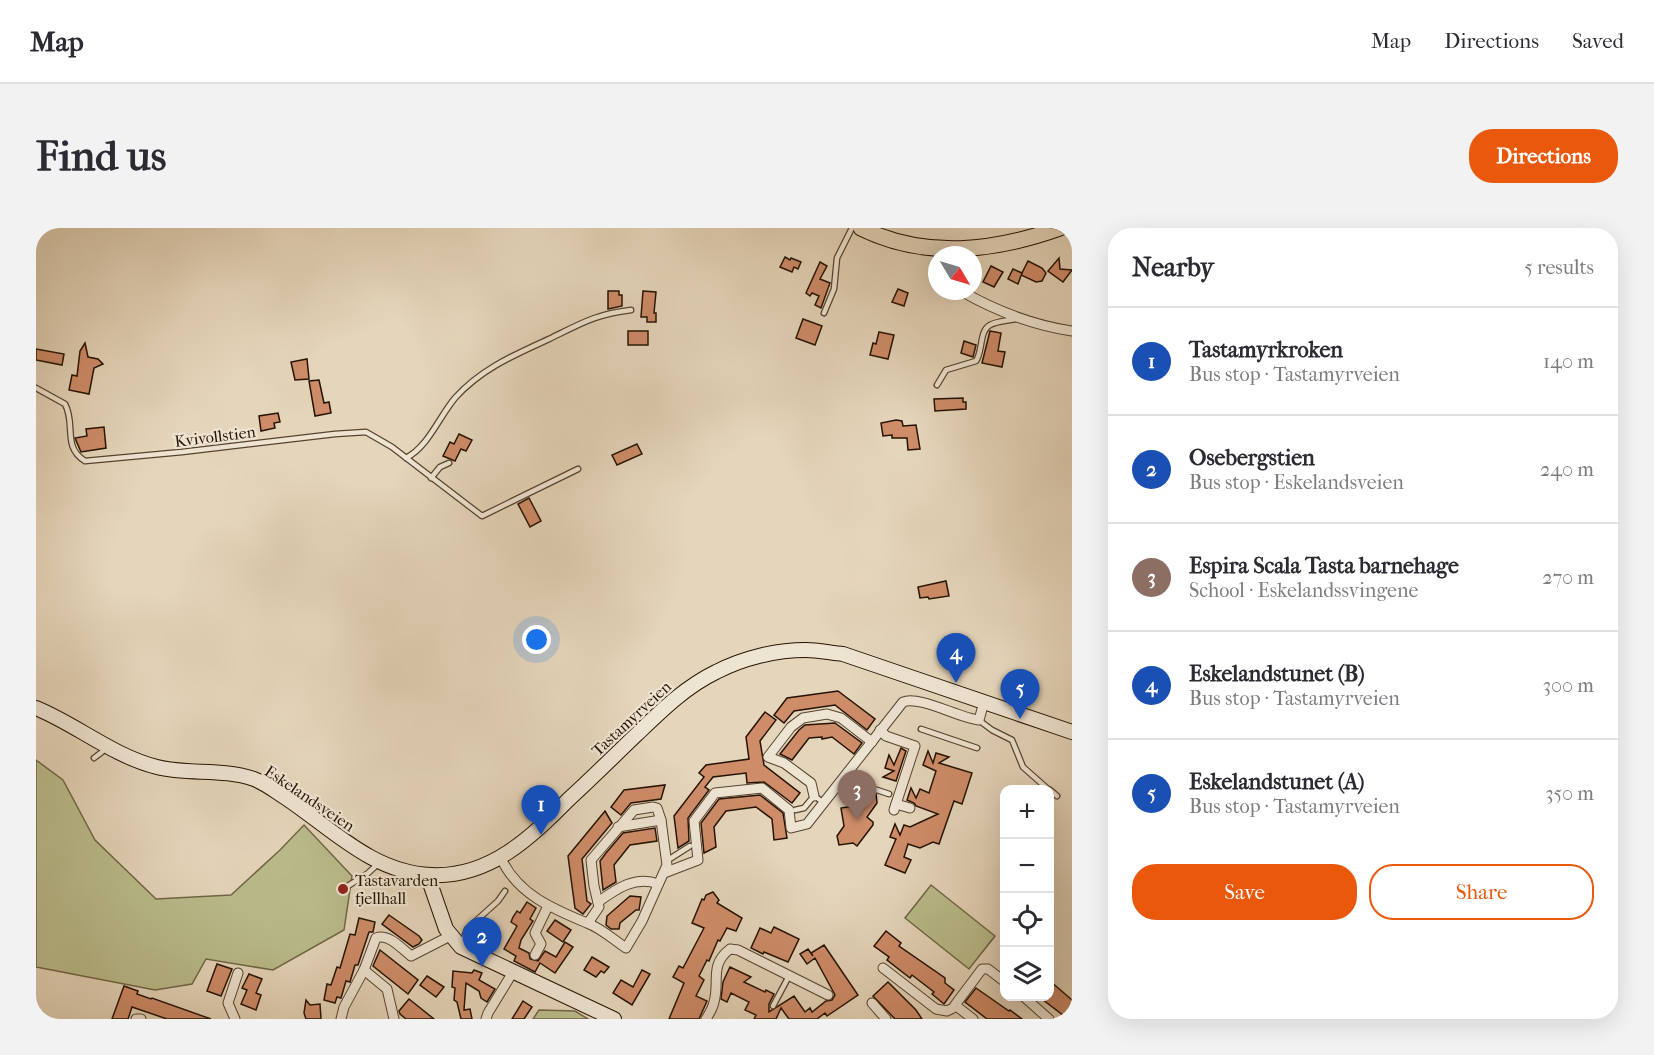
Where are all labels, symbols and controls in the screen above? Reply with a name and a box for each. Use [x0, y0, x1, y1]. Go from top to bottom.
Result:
text: Map [30, 25, 84, 58]
text: Map [1371, 29, 1411, 53]
text: Directions [1444, 29, 1539, 53]
text: Saved [1572, 29, 1624, 53]
button: Directions [1469, 129, 1618, 183]
text: Find us [36, 132, 166, 181]
north arrow [928, 246, 982, 300]
text: Nearby [1132, 252, 1214, 283]
text: 5 results [1524, 256, 1594, 279]
text: Tastamyrkroken [1189, 337, 1343, 363]
text: 1 [1148, 350, 1155, 373]
text: 140 m [1543, 350, 1594, 373]
text: Bus stop · Tastamyrveien [1189, 363, 1400, 386]
street label: Kvivollstien [173, 422, 257, 451]
text: Osebergstien [1189, 445, 1315, 471]
text: 2 [1146, 458, 1157, 481]
text: 240 m [1540, 458, 1594, 481]
text: Bus stop · Eskelandsveien [1189, 471, 1404, 494]
text: Espira Scala Tasta barnehage [1189, 553, 1459, 579]
text: 3 [1147, 566, 1156, 589]
text: 270 m [1542, 566, 1594, 589]
text: School · Eskelandssvingene [1189, 579, 1418, 602]
your location [522, 625, 551, 654]
pin: 4 [936, 634, 976, 683]
text: Eskelandstunet (B) [1189, 661, 1365, 687]
pin: 5 [1000, 670, 1040, 719]
text: 4 [1146, 674, 1157, 697]
text: 300 m [1543, 674, 1594, 697]
street label: Tastamyrveien [588, 676, 675, 760]
text: Bus stop · Tastamyrveien [1189, 687, 1400, 710]
street label: Eskelandsveien [261, 761, 359, 836]
text: Eskelandstunet (A) [1189, 769, 1364, 795]
pin: 3 [838, 770, 876, 820]
text: 5 [1147, 782, 1156, 805]
text: 350 m [1545, 782, 1594, 805]
map controls [1000, 785, 1054, 1001]
button: + [1000, 785, 1054, 839]
pin: 1 [522, 786, 560, 835]
text: Bus stop · Tastamyrveien [1189, 795, 1400, 818]
button: − [1000, 839, 1054, 893]
button: Save [1132, 864, 1357, 920]
button: Share [1369, 864, 1594, 920]
place label: Tastavarden fjellhall [355, 871, 439, 908]
marker: Tastavarden fjellhall [336, 882, 350, 896]
button: locate [1000, 893, 1054, 947]
pin: 2 [462, 918, 502, 967]
button: layers [1000, 947, 1054, 1001]

